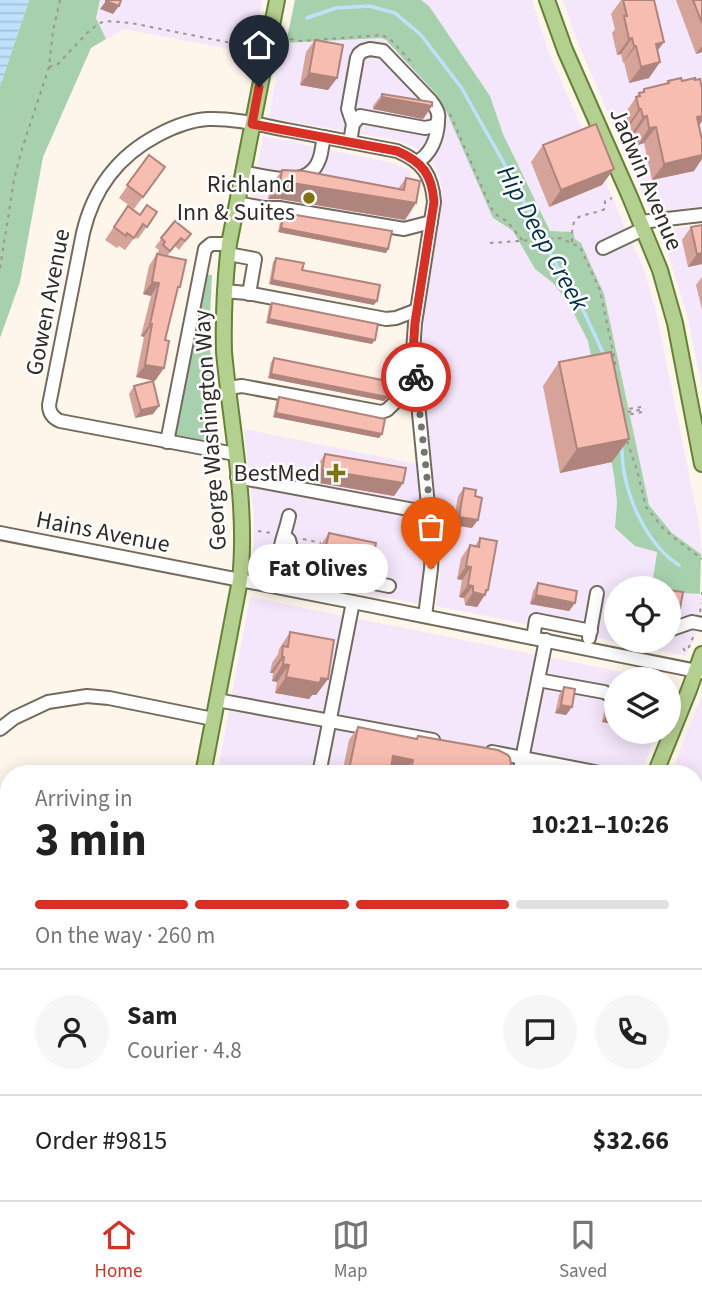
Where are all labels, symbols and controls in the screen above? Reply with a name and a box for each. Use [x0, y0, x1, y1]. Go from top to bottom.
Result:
pin [229, 15, 289, 87]
icon: home [240, 26, 278, 64]
street label: Jadwin Avenue [600, 102, 692, 256]
water label: Hip Deep Creek [488, 159, 599, 318]
place label: Richland Inn & Suites [177, 167, 295, 230]
marker: Richland Inn & Suites [301, 190, 317, 206]
street label: Gowen Avenue [17, 226, 79, 378]
street label: George Washington Way [184, 308, 236, 552]
courier [381, 342, 451, 412]
icon: bike [397, 358, 435, 396]
place label: BestMed [234, 456, 320, 491]
marker: BestMed [326, 463, 346, 483]
pin [401, 497, 461, 569]
street label: Hains Avenue [33, 502, 173, 562]
icon: bag [412, 508, 450, 546]
callout: Fat Olives [249, 544, 389, 594]
text: Fat Olives [269, 552, 367, 585]
map controls [604, 576, 681, 744]
button: locate [604, 576, 681, 653]
button: layers [604, 667, 681, 744]
text: Arriving in [35, 782, 133, 815]
text: 10:21–10:26 [531, 806, 669, 843]
text: 3 min [35, 808, 147, 873]
text: On the way · 260 m [35, 919, 215, 952]
button: person [35, 995, 109, 1069]
button: chat [503, 995, 577, 1069]
button: phone [595, 995, 669, 1069]
text: Sam [127, 997, 177, 1034]
text: Courier · 4.8 [127, 1034, 242, 1067]
text: Order #9815 [35, 1122, 167, 1159]
text: $32.66 [593, 1122, 669, 1159]
tab: Home [95, 1216, 142, 1285]
tab: Map [332, 1216, 370, 1285]
tab: Saved [559, 1216, 607, 1285]

